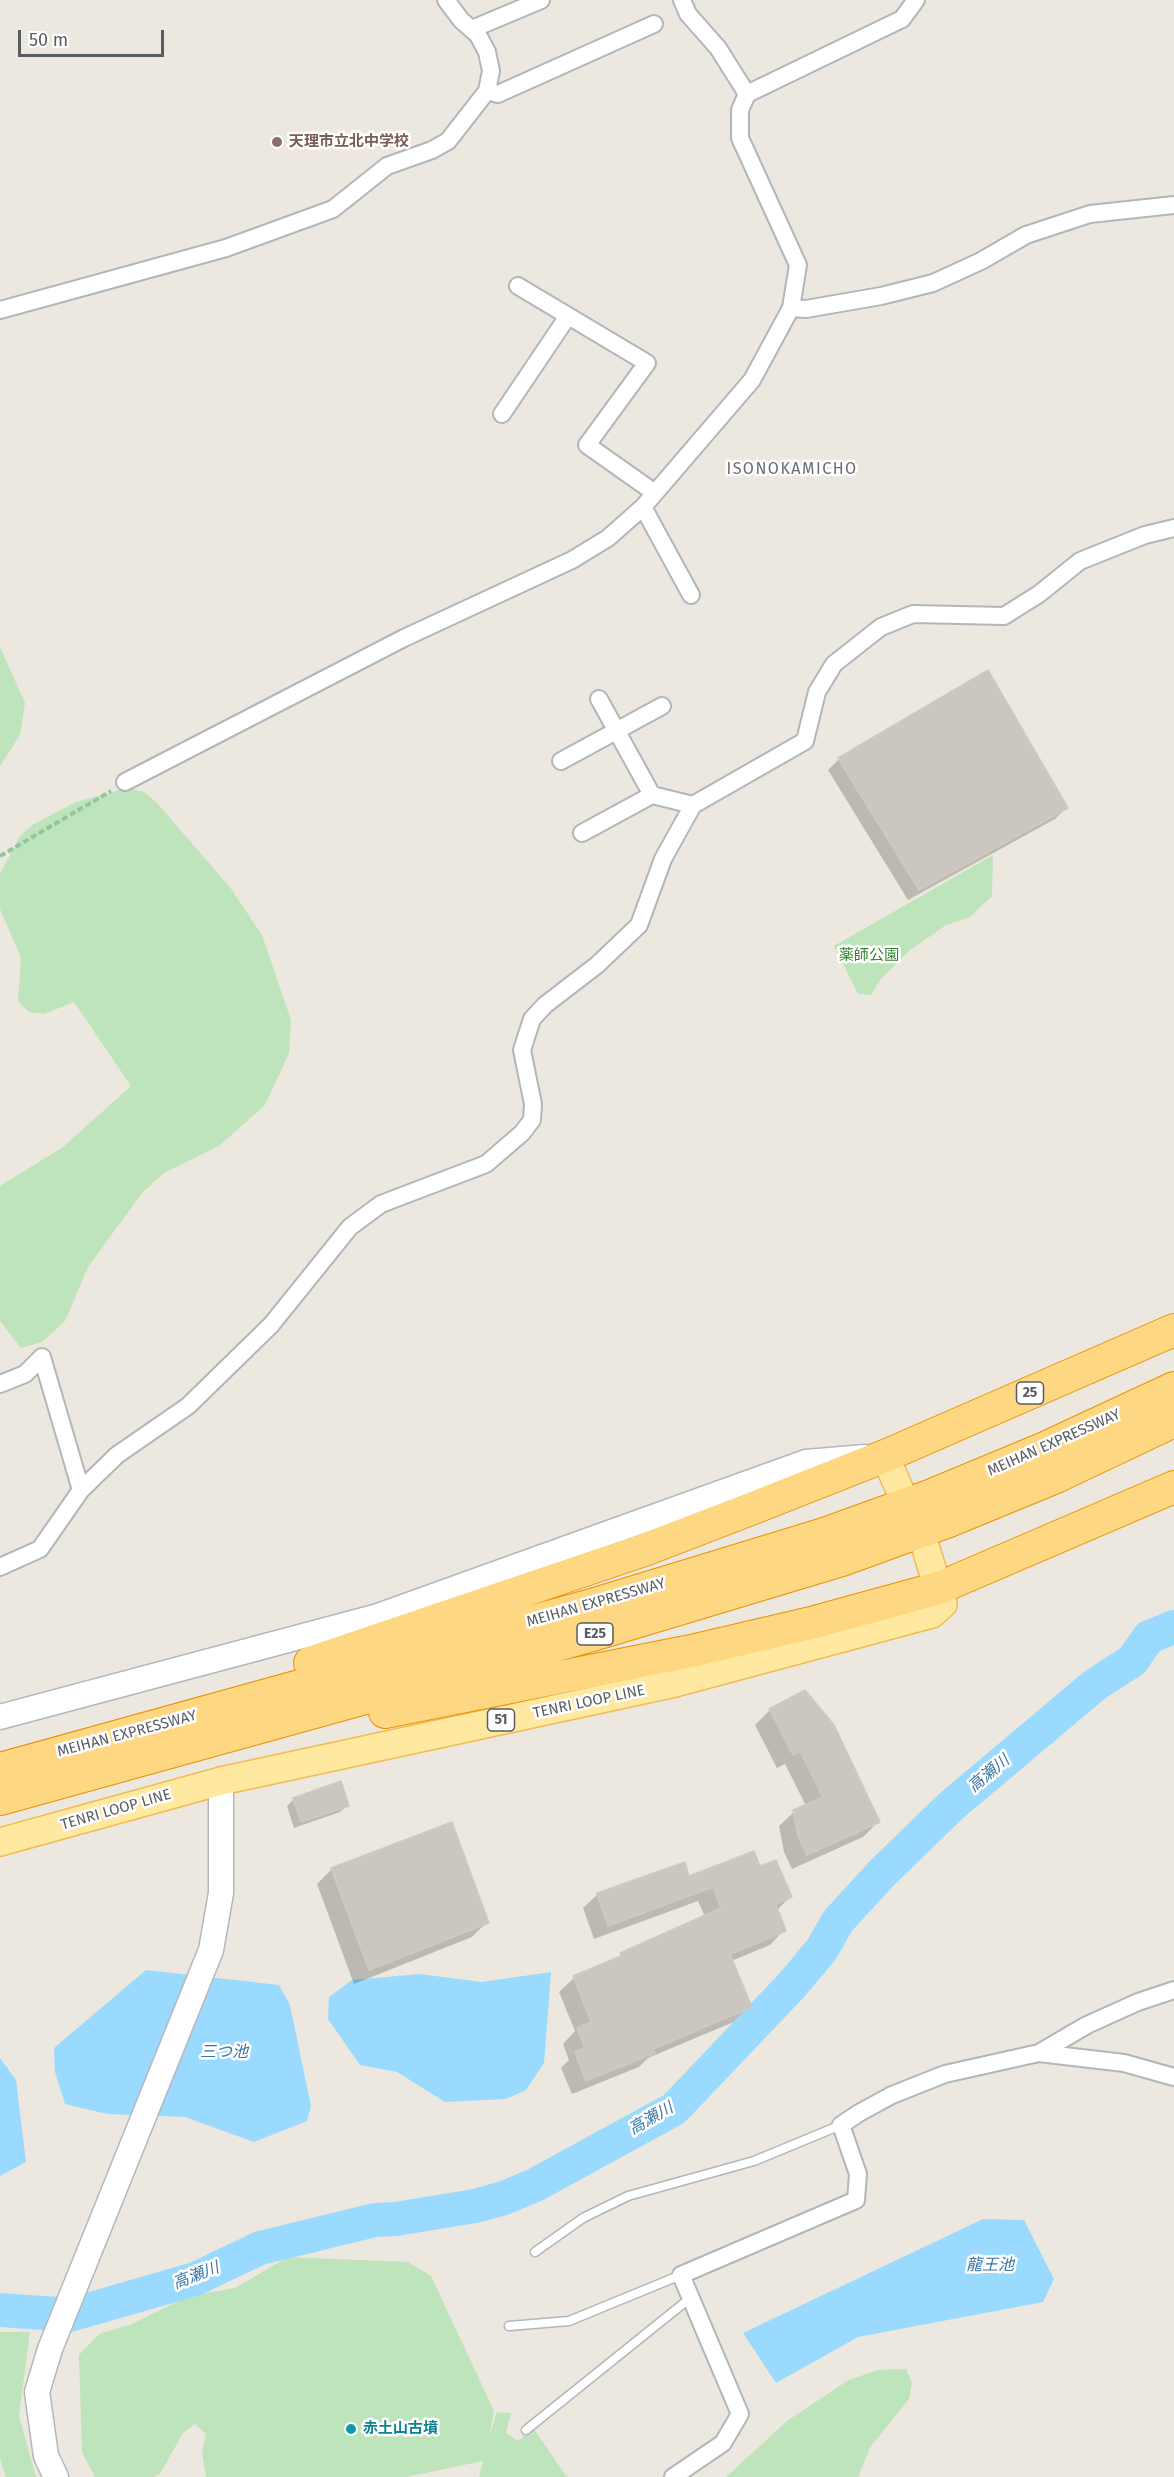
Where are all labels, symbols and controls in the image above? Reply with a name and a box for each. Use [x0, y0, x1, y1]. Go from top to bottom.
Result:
scale bar [21, 18, 166, 56]
text: 50 m [29, 29, 68, 51]
place label: 天理市立北中学校 [289, 133, 409, 151]
marker: 天理市立北中学校 [270, 135, 284, 149]
district label: ISONOKAMICHO [726, 460, 858, 480]
park label: 薬師公園 [839, 947, 899, 965]
road number: 25 [1016, 1382, 1044, 1404]
street label: MEIHAN EXPRESSWAY [985, 1406, 1123, 1480]
street label: MEIHAN EXPRESSWAY [525, 1575, 667, 1631]
road number: E25 [577, 1623, 613, 1645]
street label: TENRI LOOP LINE [531, 1681, 647, 1723]
street label: MEIHAN EXPRESSWAY [55, 1707, 199, 1761]
road number: 51 [488, 1709, 514, 1731]
water label: 高瀬川 [964, 1751, 1014, 1797]
street label: TENRI LOOP LINE [59, 1786, 173, 1834]
water label: 三つ池 [200, 2043, 248, 2063]
water label: 高瀬川 [625, 2099, 677, 2139]
water label: 龍王池 [966, 2256, 1014, 2276]
water label: 高瀬川 [170, 2258, 222, 2294]
place label: 赤土山古墳 [363, 2420, 438, 2438]
marker: 赤土山古墳 [344, 2422, 358, 2436]

